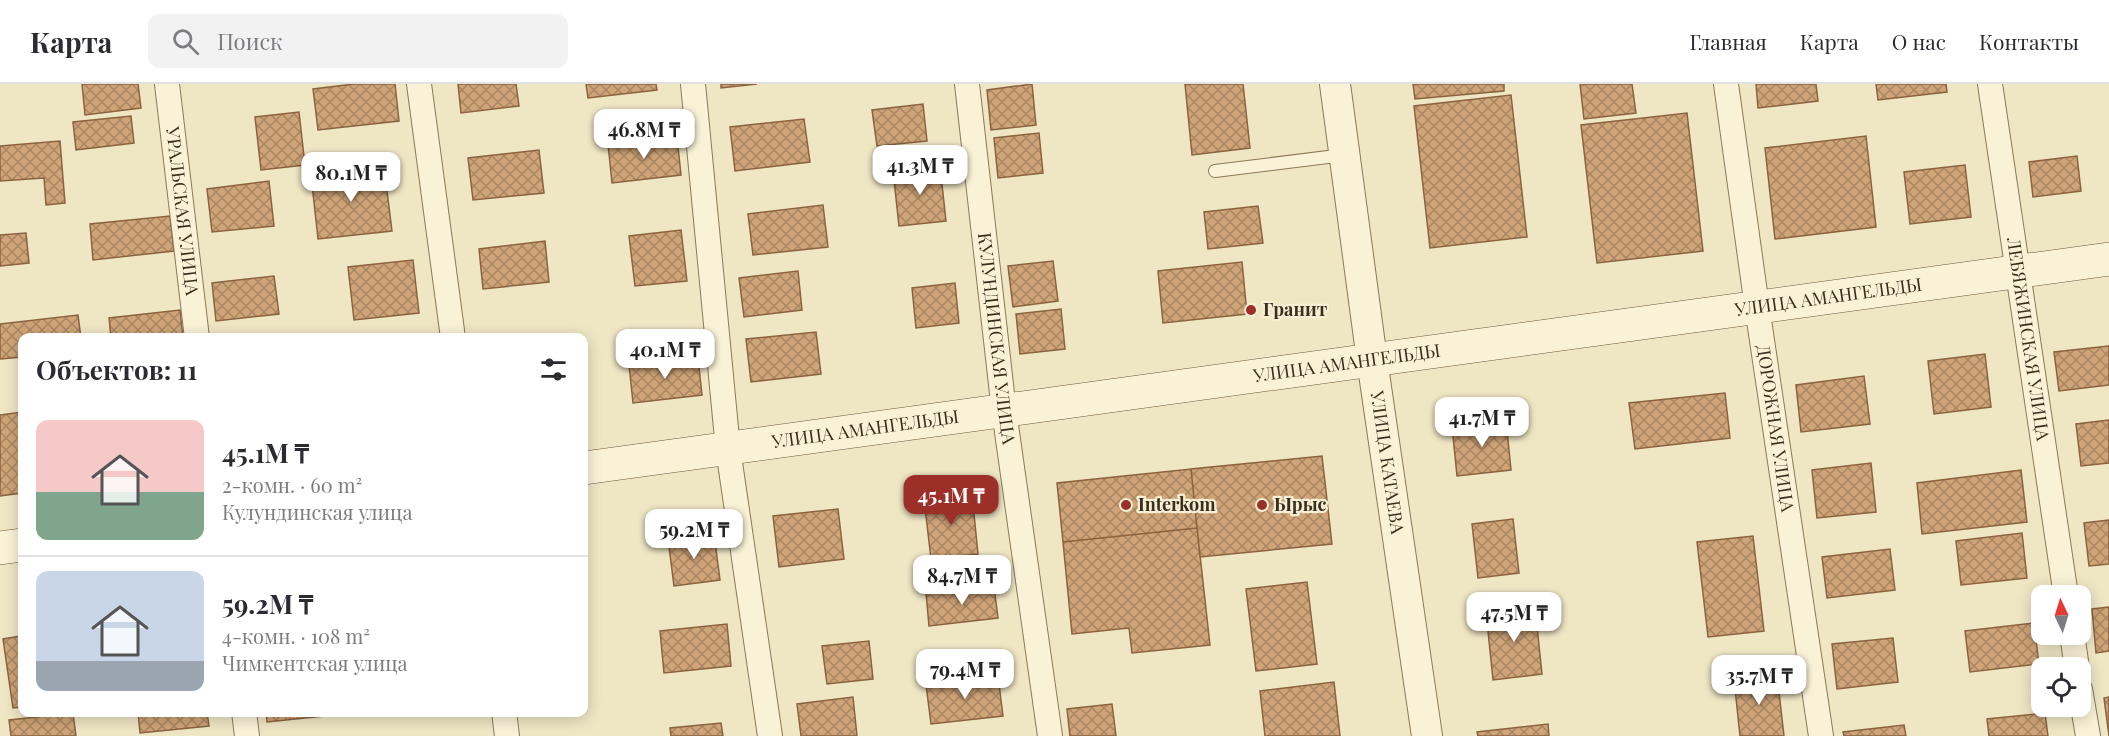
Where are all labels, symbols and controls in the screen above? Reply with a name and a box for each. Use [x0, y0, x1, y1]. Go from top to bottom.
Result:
search box [148, 14, 568, 68]
text: Карта [30, 23, 112, 60]
icon: search [169, 25, 202, 58]
text: Поиск [217, 26, 283, 56]
text: Главная [1689, 27, 1767, 55]
text: Карта [1800, 27, 1859, 55]
text: О нас [1892, 27, 1946, 55]
text: Контакты [1979, 27, 2079, 55]
pin: 46.8M ₸ [589, 109, 699, 160]
text: 46.8M ₸ [608, 115, 680, 142]
street label: УРАЛЬСКАЯ УЛИЦА [161, 124, 205, 297]
pin: 41.3M ₸ [865, 145, 975, 196]
text: 41.3M ₸ [887, 151, 953, 178]
pin: 80.1M ₸ [296, 152, 406, 203]
text: 80.1M ₸ [315, 158, 387, 185]
street label: КУЛУНДИНСКАЯ УЛИЦА [973, 231, 1022, 446]
street label: ЛЕБЯЖИНСКАЯ УЛИЦА [2002, 235, 2056, 443]
street label: УЛИЦА АМАНГЕЛЬДЫ [1732, 272, 1923, 321]
place label: Гранит [1263, 297, 1328, 321]
marker: Гранит [1244, 303, 1258, 317]
pin: 40.1M ₸ [610, 329, 720, 380]
text: 40.1M ₸ [630, 335, 700, 362]
street label: УЛИЦА АМАНГЕЛЬДЫ [1251, 338, 1442, 387]
street label: ДОРОЖНАЯ УЛИЦА [1752, 343, 1801, 514]
text: Объектов: 11 [36, 352, 197, 387]
icon: filters [537, 353, 570, 386]
street label: УЛИЦА КАТАЕВА [1366, 388, 1410, 536]
pin: 41.7M ₸ [1427, 397, 1537, 448]
text: 41.7M ₸ [1449, 403, 1515, 430]
street label: УЛИЦА АМАНГЕЛЬДЫ [769, 404, 960, 453]
text: 45.1M ₸ [222, 435, 309, 470]
icon: home [84, 444, 156, 516]
text: 2-комн. · 60 m² [222, 471, 362, 498]
pin: 45.1M ₸ [896, 475, 1006, 526]
text: 45.1M ₸ [918, 481, 984, 508]
place label: Interkom [1138, 492, 1216, 516]
place label: Ырыс [1274, 492, 1327, 516]
text: Кулундинская улица [222, 498, 412, 525]
marker: Interkom [1119, 498, 1133, 512]
marker: Ырыс [1255, 498, 1269, 512]
pin: 59.2M ₸ [639, 509, 749, 560]
text: 59.2M ₸ [659, 515, 729, 542]
pin: 84.7M ₸ [907, 555, 1017, 606]
text: 84.7M ₸ [927, 561, 997, 588]
north arrow [2031, 585, 2091, 645]
map controls [2031, 585, 2091, 717]
text: 59.2M ₸ [222, 586, 313, 621]
pin: 47.5M ₸ [1459, 592, 1569, 643]
icon: home [84, 595, 156, 667]
text: 47.5M ₸ [1480, 598, 1548, 625]
text: 4-комн. · 108 m² [222, 622, 370, 649]
text: Чимкентская улица [222, 649, 408, 676]
pin: 79.4M ₸ [910, 649, 1020, 700]
text: 79.4M ₸ [930, 655, 1000, 682]
pin: 35.7M ₸ [1704, 655, 1814, 706]
button: locate [2031, 657, 2091, 717]
text: 35.7M ₸ [1725, 661, 1793, 688]

